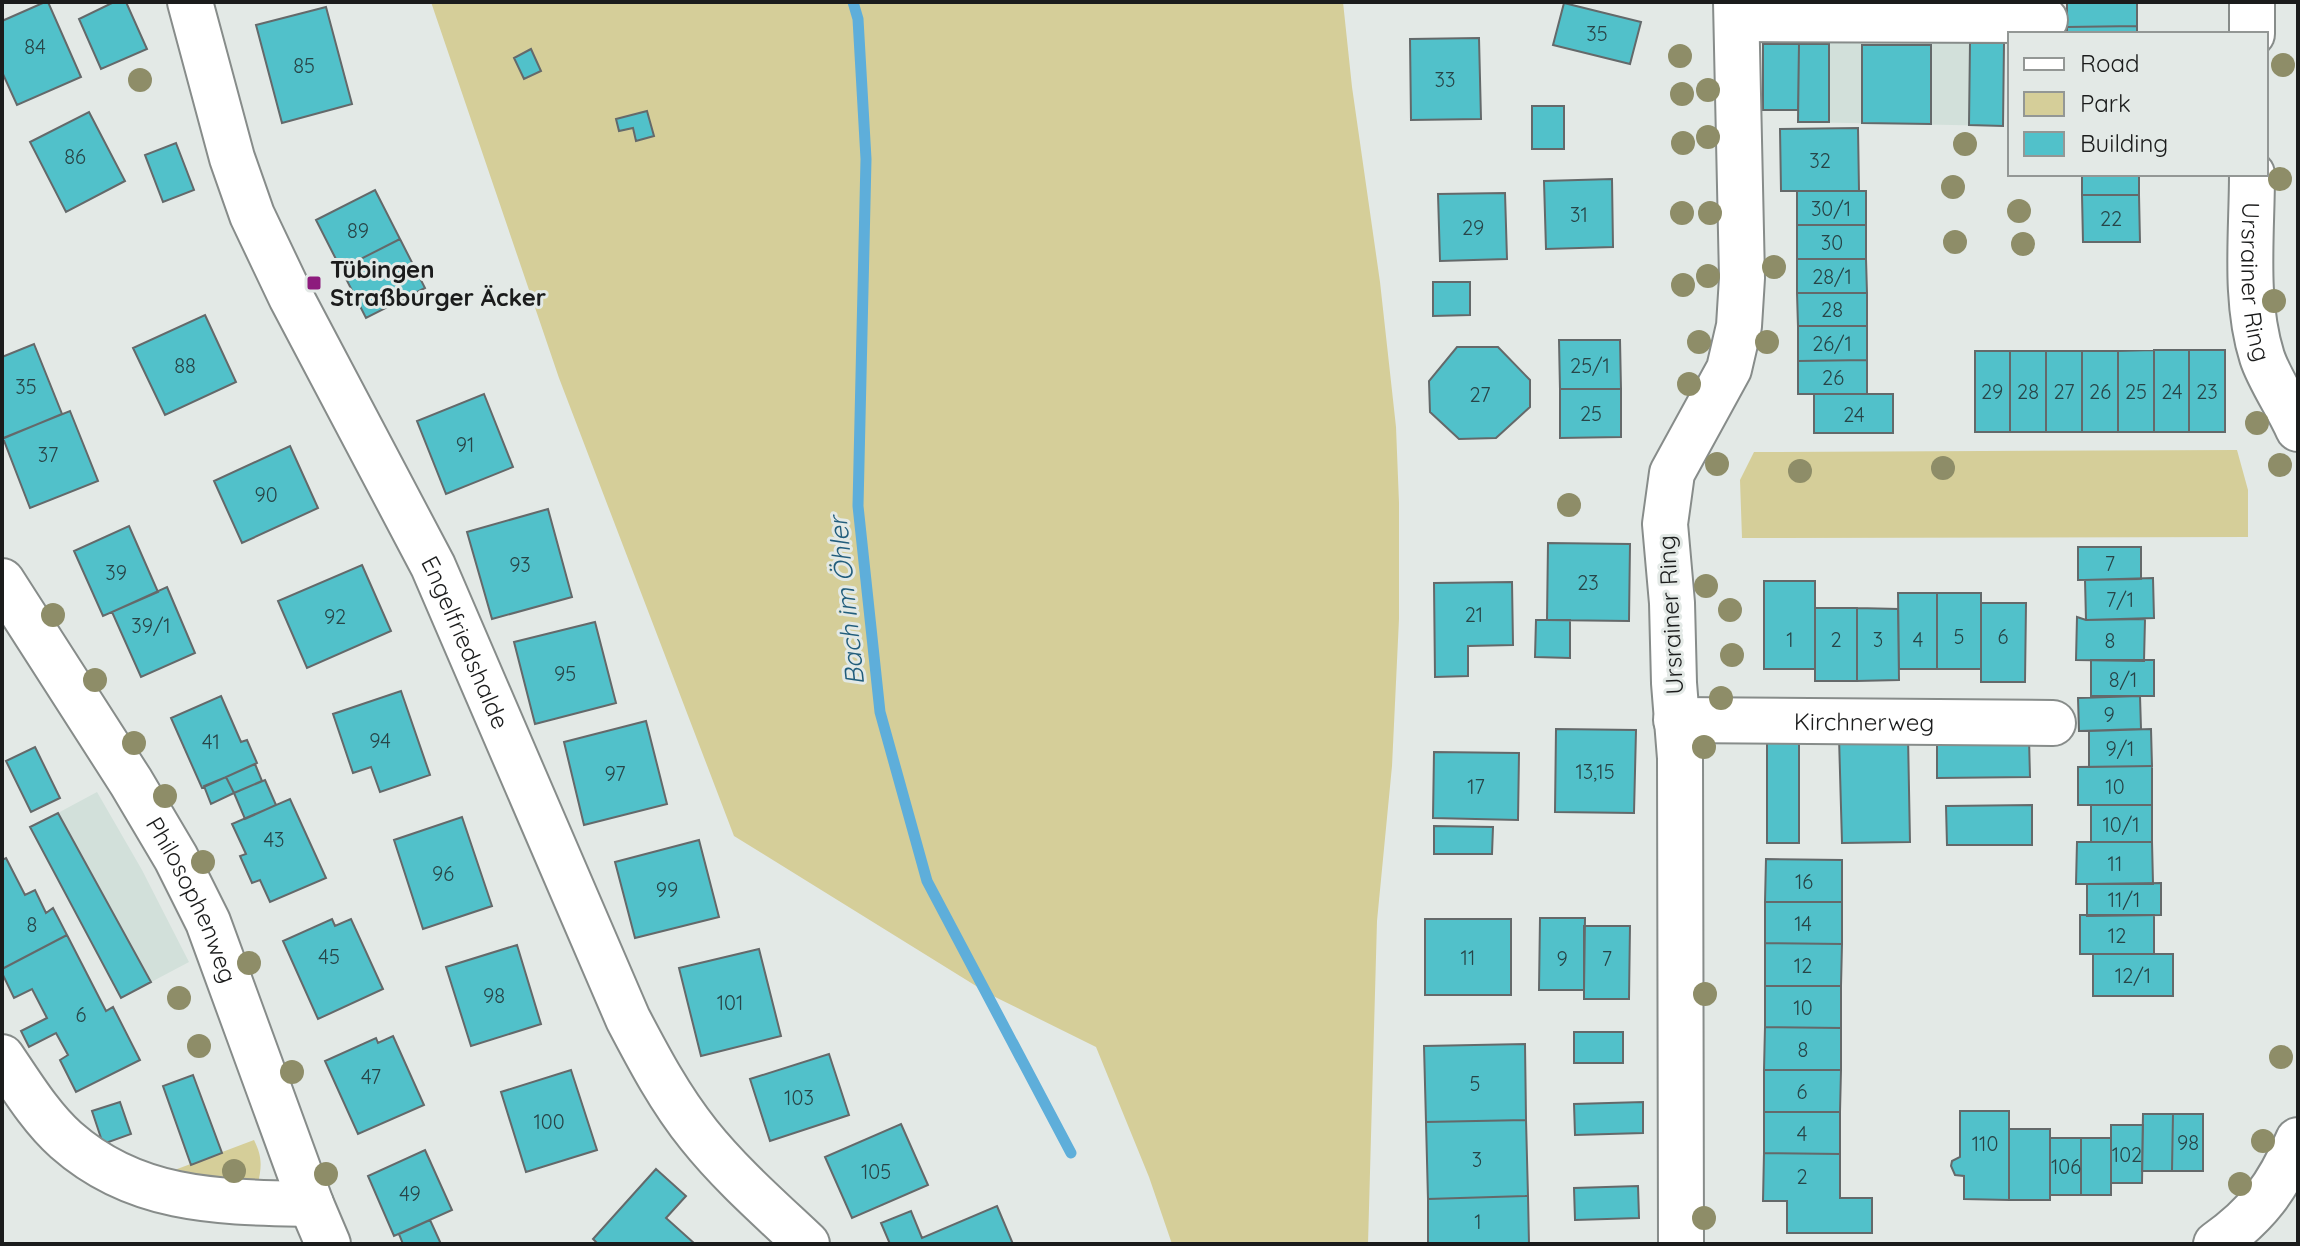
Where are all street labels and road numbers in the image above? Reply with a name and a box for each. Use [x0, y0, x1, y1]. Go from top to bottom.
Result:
street label: Ursrainer Ring [2235, 202, 2277, 365]
street label: Ursrainer Ring [1651, 535, 1689, 695]
street label: Engelfriedshalde [415, 551, 516, 733]
street label: Kirchnerweg [1794, 706, 1934, 737]
street label: Philosophenweg [140, 811, 244, 987]

